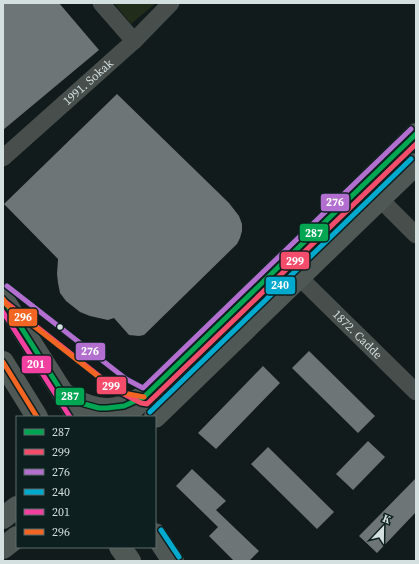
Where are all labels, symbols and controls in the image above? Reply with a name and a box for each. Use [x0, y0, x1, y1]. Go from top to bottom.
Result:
street label: 1991. Sokak [59, 55, 117, 109]
line badge: 276 [320, 193, 350, 212]
text: 276 [326, 195, 344, 210]
line badge: 287 [299, 223, 329, 242]
text: 287 [305, 226, 323, 241]
line badge: 299 [280, 251, 310, 270]
text: 299 [286, 254, 304, 269]
line badge: 240 [265, 276, 296, 295]
text: 240 [271, 278, 289, 293]
street label: 1872. Cadde [329, 306, 386, 363]
line badge: 296 [8, 308, 38, 327]
text: 296 [14, 310, 32, 325]
unlabelled marker [55, 322, 65, 332]
line badge: 276 [75, 342, 106, 361]
text: 276 [81, 344, 99, 359]
line badge: 201 [21, 355, 52, 374]
text: 201 [27, 357, 45, 372]
line badge: 299 [96, 376, 127, 395]
text: 299 [102, 379, 120, 394]
line badge: 287 [55, 387, 85, 406]
text: 287 [61, 389, 79, 404]
legend [16, 416, 156, 548]
text: 287 [52, 424, 70, 440]
text: 299 [52, 444, 70, 460]
text: 276 [52, 464, 70, 480]
text: 240 [52, 484, 70, 500]
text: 201 [52, 504, 70, 520]
north arrow [363, 508, 403, 548]
text: K [380, 511, 393, 528]
text: 296 [52, 524, 70, 540]

